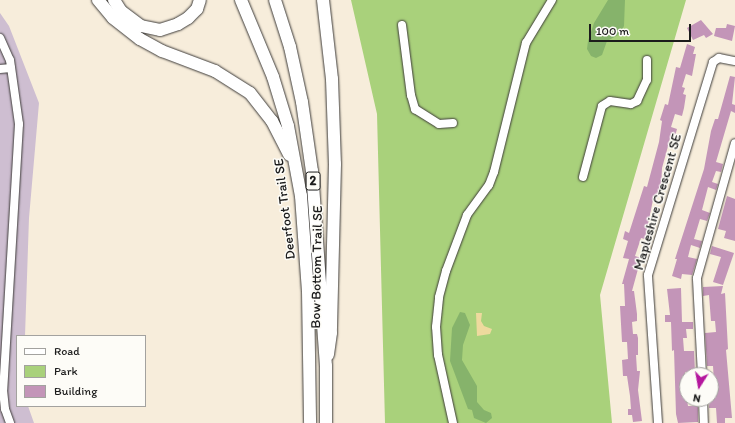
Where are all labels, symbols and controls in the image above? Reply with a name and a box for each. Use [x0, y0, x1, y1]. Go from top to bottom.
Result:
scale bar [591, 16, 693, 42]
text: 100 m [596, 24, 629, 38]
street label: Mapleshire Crescent SE [630, 132, 686, 272]
street label: Deerfoot Trail SE [270, 157, 300, 261]
road number: 2 [305, 170, 321, 192]
street label: Bow Bottom Trail SE [308, 205, 326, 329]
legend [16, 335, 146, 407]
text: Road [54, 344, 80, 358]
text: Park [54, 364, 78, 378]
north arrow [679, 367, 719, 407]
text: Building [54, 384, 97, 398]
text: N [692, 391, 702, 405]

